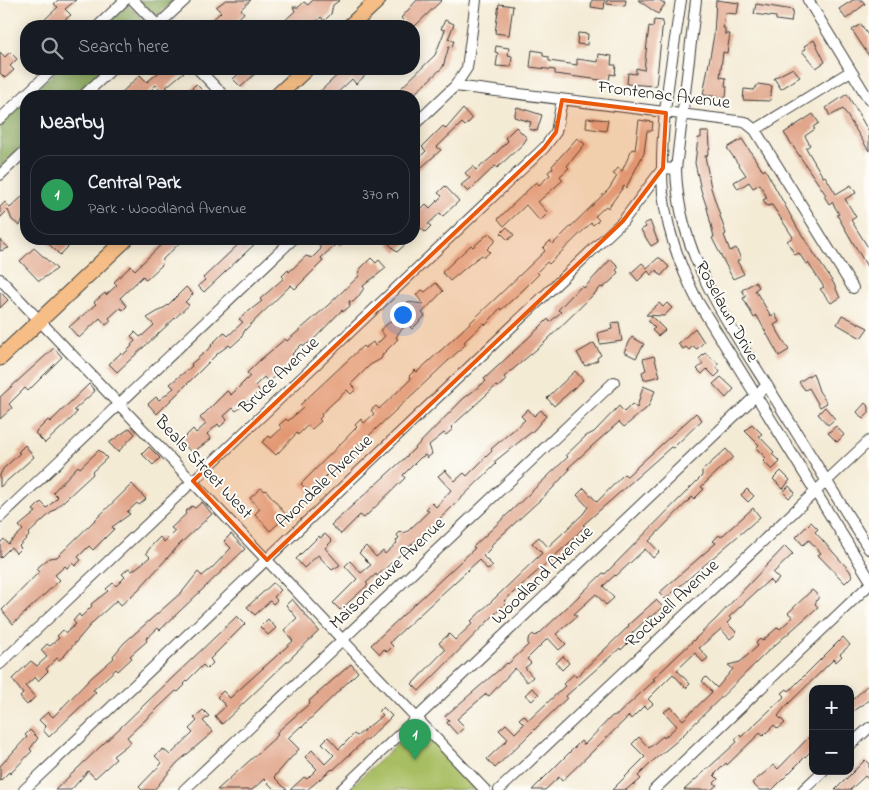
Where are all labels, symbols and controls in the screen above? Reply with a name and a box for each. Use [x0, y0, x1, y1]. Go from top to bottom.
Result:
search box [20, 20, 420, 75]
icon: search [38, 34, 66, 62]
text: Search here [78, 34, 169, 61]
street label: Frontenac Avenue [595, 75, 733, 117]
text: Nearby [40, 108, 104, 138]
text: Central Park [88, 170, 181, 197]
text: 1 [54, 183, 60, 207]
text: 370 m [362, 183, 399, 207]
text: Park · Woodland Avenue [88, 197, 246, 221]
street label: Roselawn Drive [687, 257, 765, 368]
your location [390, 302, 416, 328]
street label: Bruce Avenue [233, 330, 327, 422]
street label: Beals Street West [147, 410, 258, 526]
street label: Avondale Avenue [271, 428, 380, 535]
street label: Maisonneuve Avenue [324, 511, 452, 636]
street label: Woodland Avenue [486, 520, 600, 631]
street label: Rockwell Avenue [620, 553, 726, 654]
map controls [809, 685, 854, 775]
button: + [809, 685, 854, 730]
pin: 1 [399, 719, 431, 760]
button: − [809, 730, 854, 775]

